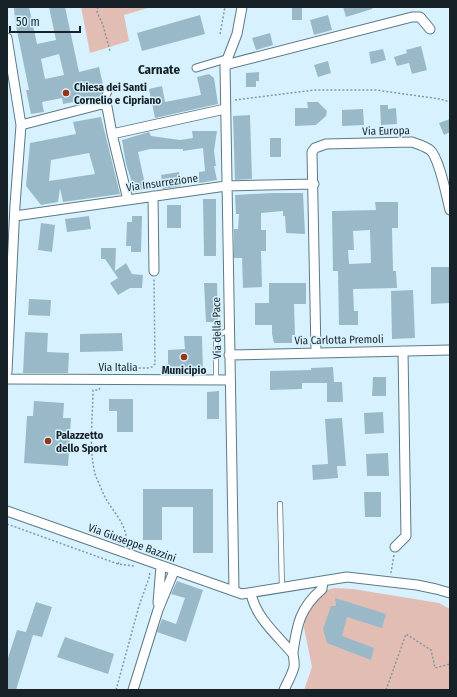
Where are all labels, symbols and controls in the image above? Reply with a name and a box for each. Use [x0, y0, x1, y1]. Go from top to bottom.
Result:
scale bar [10, 8, 80, 34]
text: 50 m [16, 15, 40, 29]
district label: Carnate [138, 62, 180, 77]
place label: Chiesa dei Santi Cornelio e Cipriano [74, 81, 161, 107]
marker: Chiesa dei Santi Cornelio e Cipriano [61, 88, 71, 98]
street label: Via Europa [362, 124, 410, 138]
street label: Via Insurrezione [125, 172, 199, 194]
street label: Via della Pace [210, 297, 224, 359]
street label: Via Carlotta Premoli [294, 333, 384, 347]
marker: Municipio [179, 352, 189, 362]
street label: Via Italia [98, 361, 138, 374]
place label: Municipio [162, 364, 206, 377]
place label: Palazzetto dello Sport [56, 429, 107, 455]
marker: Palazzetto dello Sport [43, 436, 53, 446]
street label: Via Giuseppe Bazzini [86, 521, 178, 565]

